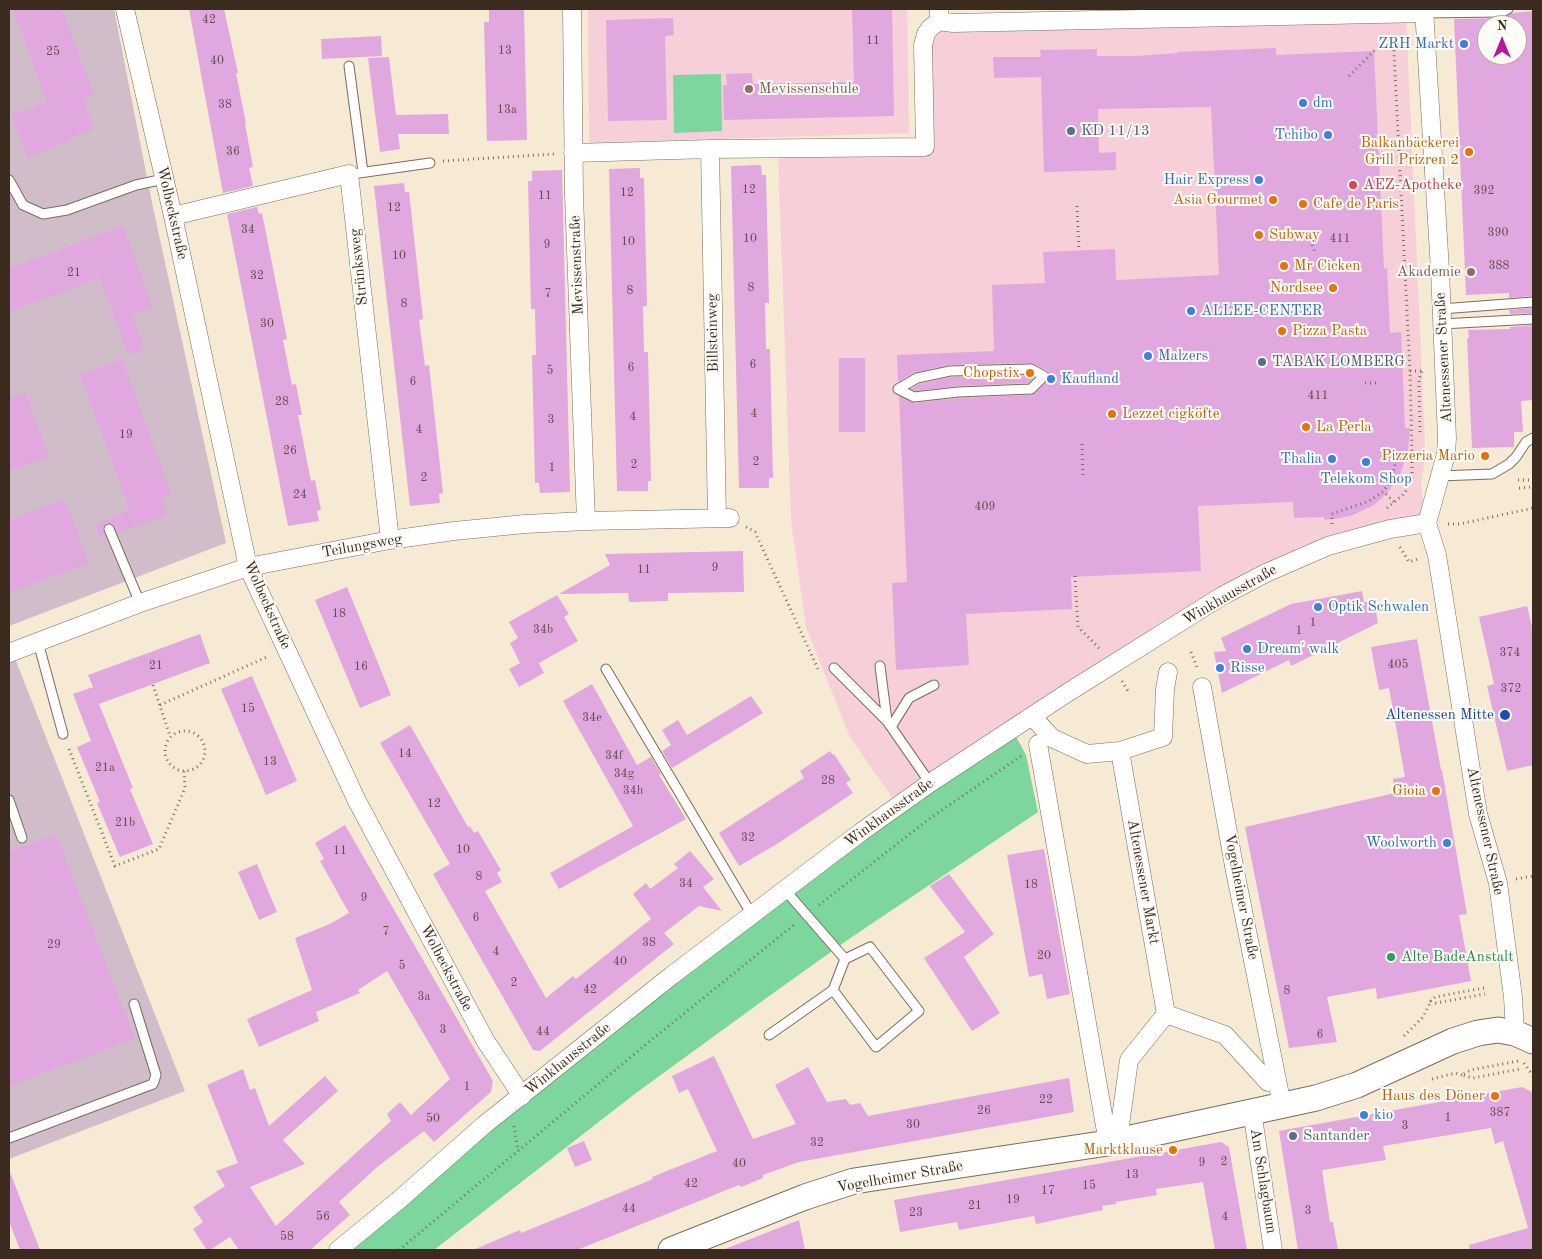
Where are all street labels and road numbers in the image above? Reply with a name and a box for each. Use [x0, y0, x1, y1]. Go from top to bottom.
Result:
street label: Wolbeckstraße [153, 165, 191, 261]
street label: Mevissenstraße [566, 215, 588, 315]
street label: Strünksweg [346, 228, 372, 306]
street label: Altenessener Straße [1432, 292, 1456, 424]
street label: Billsteinweg [703, 293, 723, 373]
street label: Teilungsweg [320, 530, 404, 562]
street label: Wolbeckstraße [239, 558, 295, 652]
street label: Winkhausstraße [1180, 561, 1280, 629]
street label: Altenessener Straße [1463, 765, 1507, 897]
street label: Winkhausstraße [841, 775, 937, 851]
street label: Altenessener Markt [1123, 818, 1163, 946]
street label: Vogelheimer Straße [1220, 833, 1262, 961]
street label: Wolbeckstraße [416, 922, 476, 1014]
street label: Winkhausstraße [521, 1019, 615, 1099]
street label: Am Schlagbaum [1246, 1127, 1280, 1235]
street label: Vogelheimer Straße [836, 1157, 964, 1197]

